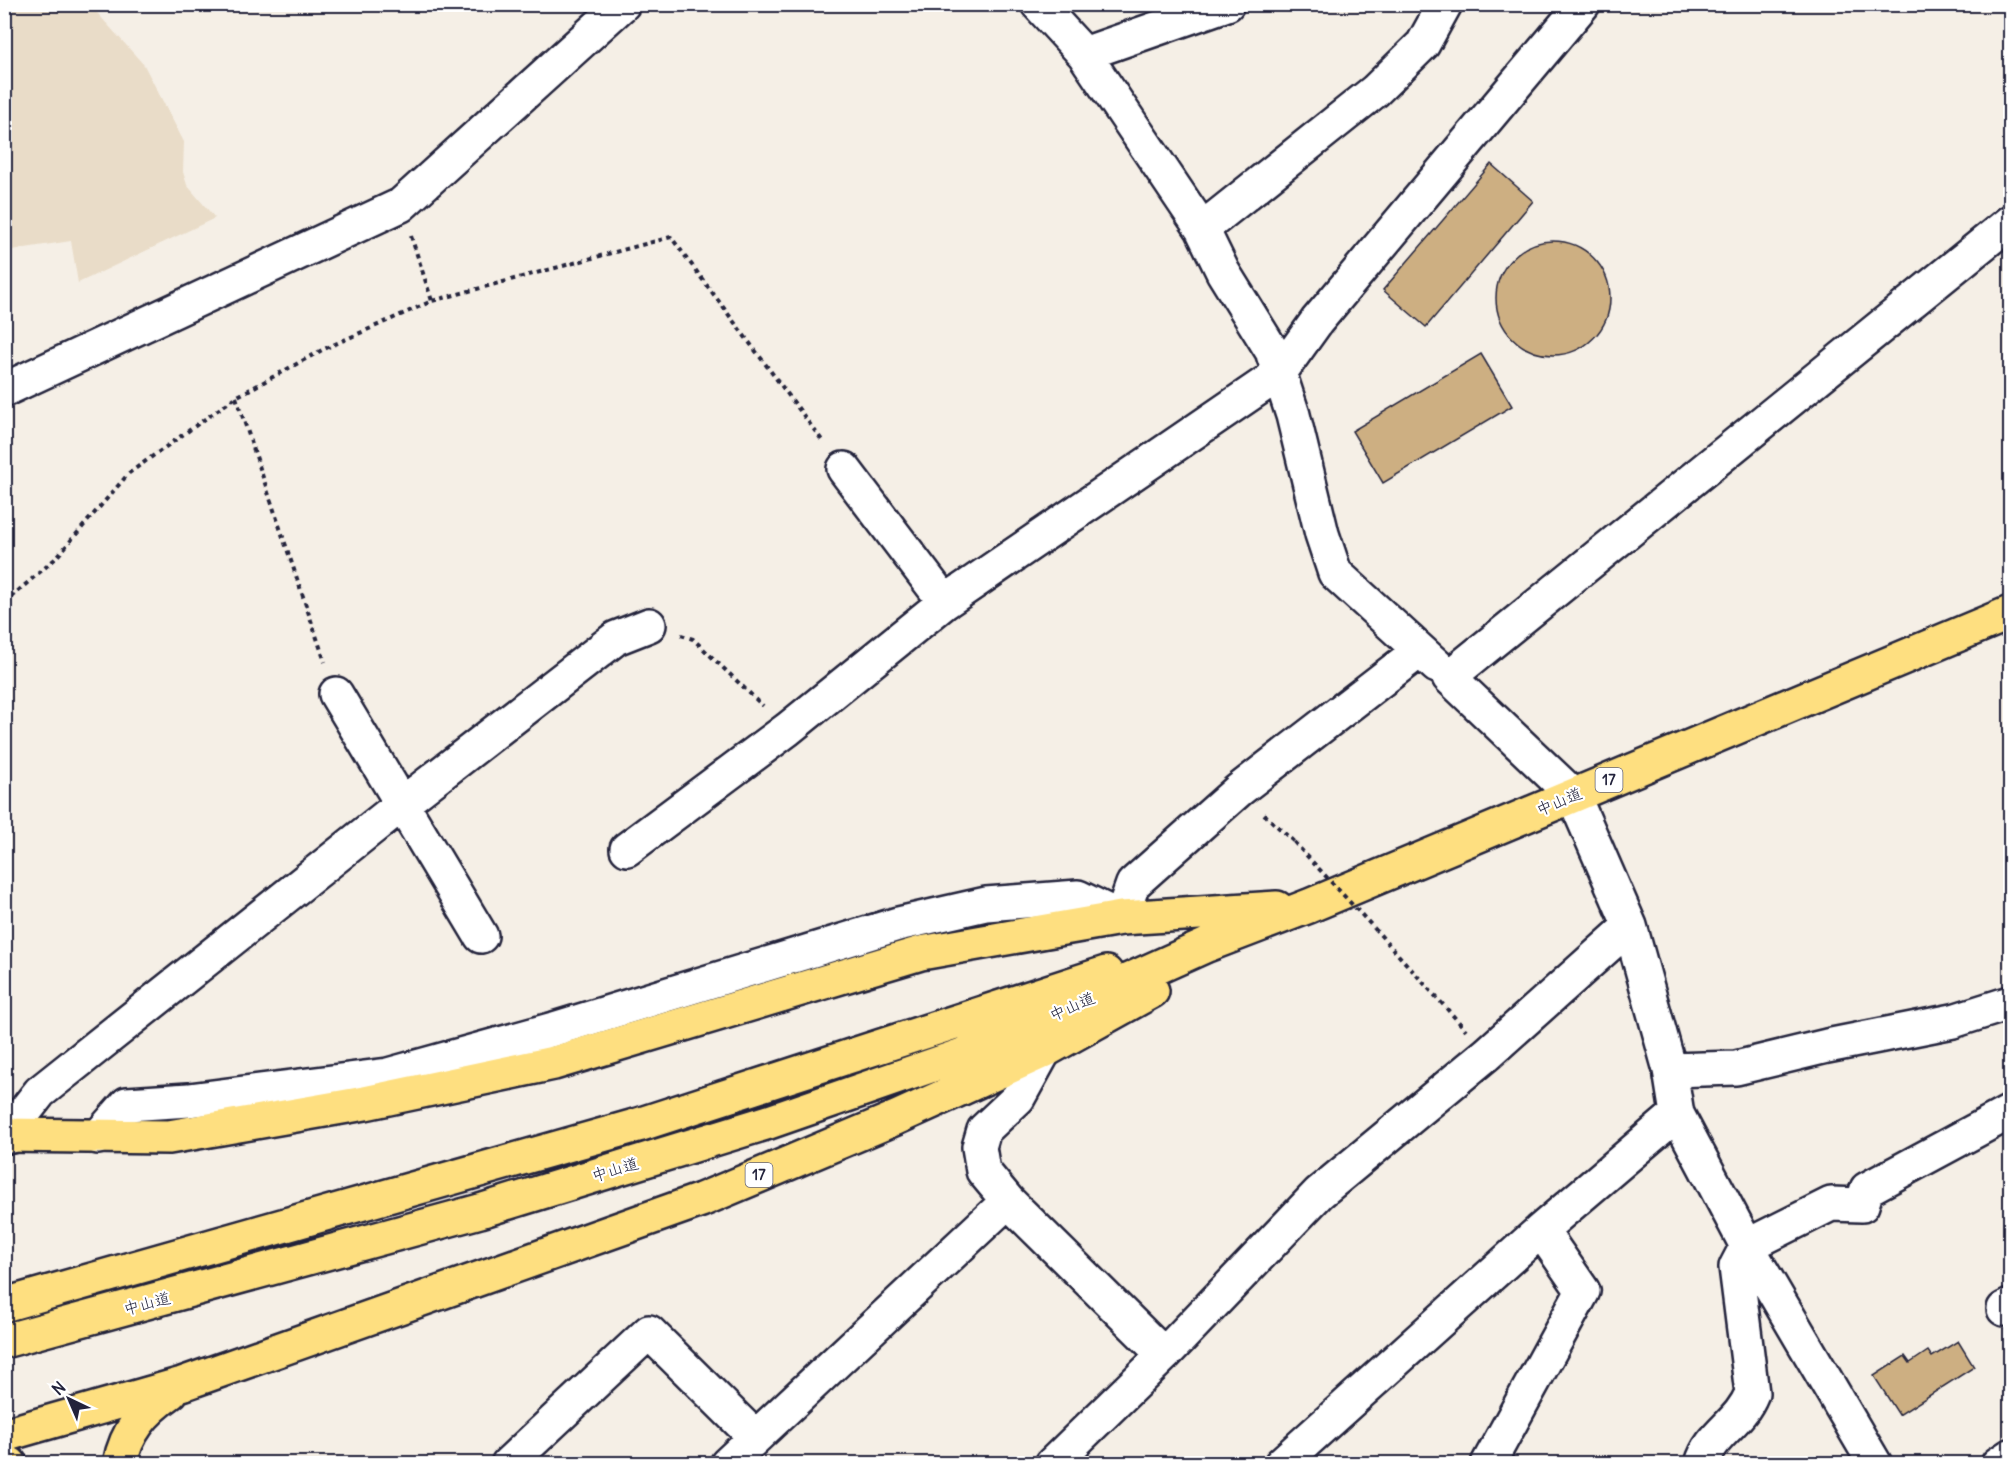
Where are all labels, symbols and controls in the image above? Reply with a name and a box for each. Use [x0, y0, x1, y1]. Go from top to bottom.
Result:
road number: 17 [1596, 768, 1622, 792]
street label: 中山道 [1533, 782, 1585, 820]
street label: 中山道 [1046, 987, 1098, 1025]
street label: 中山道 [589, 1152, 641, 1186]
road number: 17 [746, 1163, 772, 1187]
street label: 中山道 [121, 1287, 173, 1319]
north arrow [39, 1369, 99, 1429]
text: N [48, 1377, 70, 1399]

